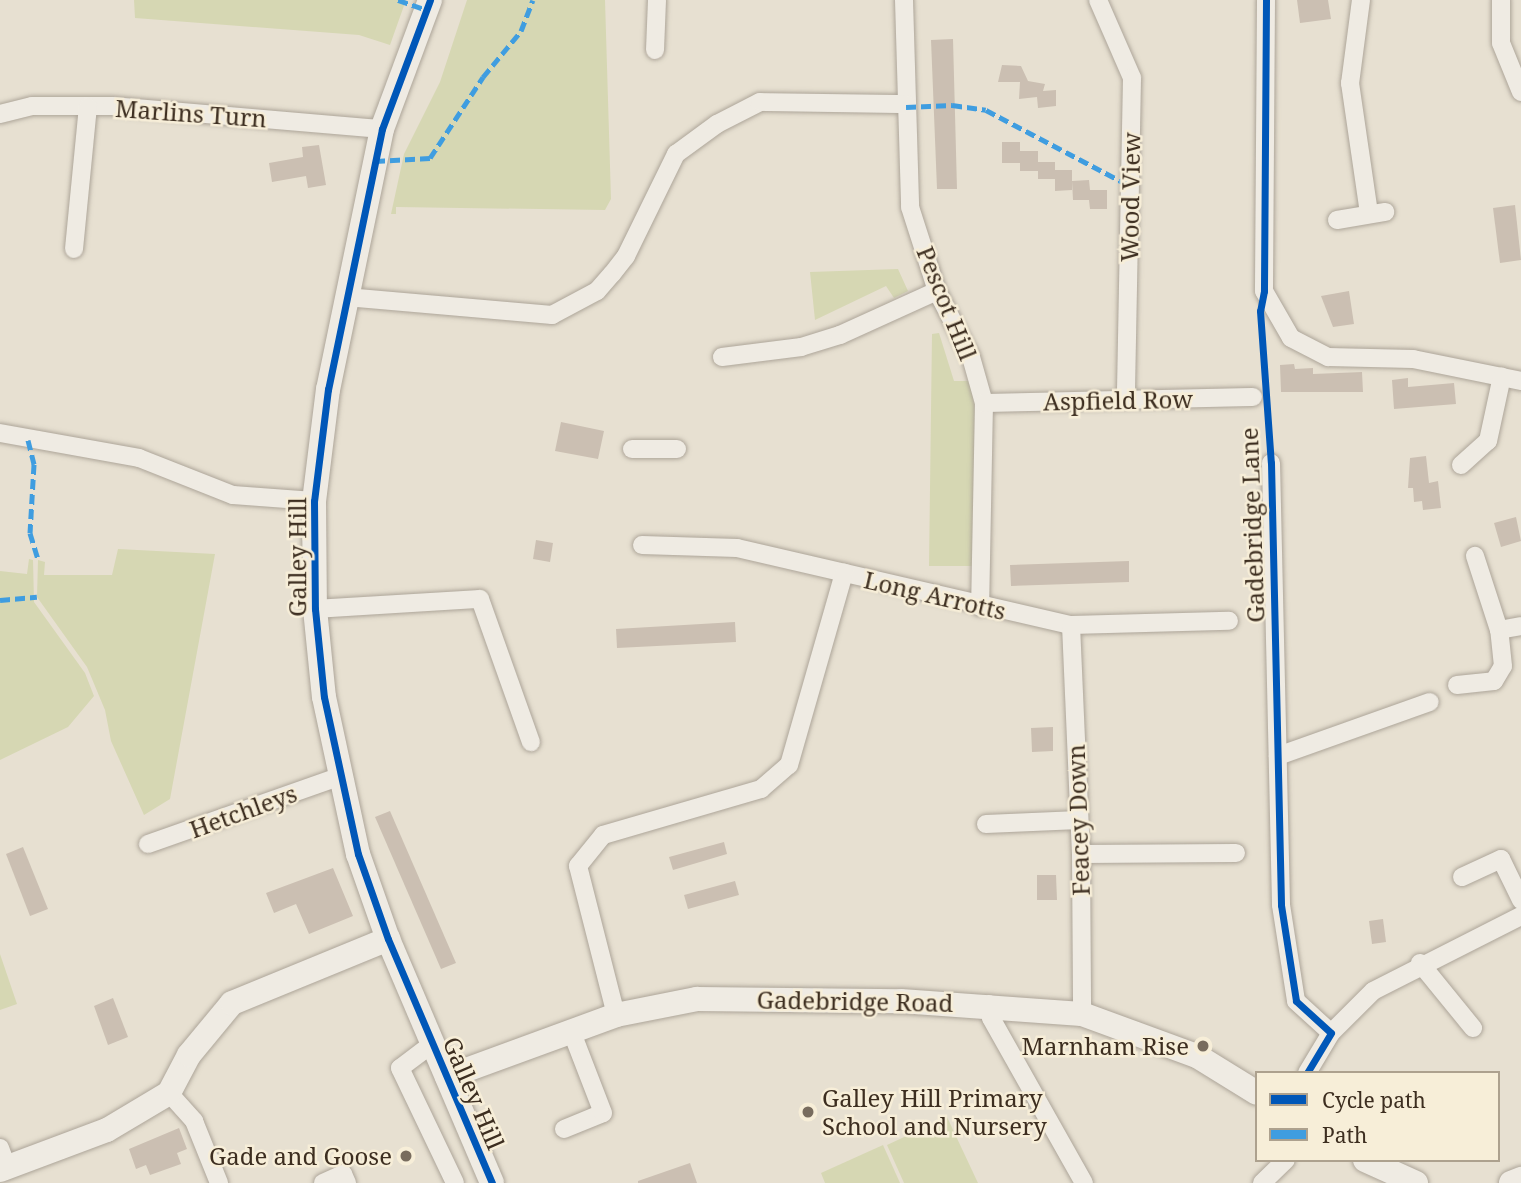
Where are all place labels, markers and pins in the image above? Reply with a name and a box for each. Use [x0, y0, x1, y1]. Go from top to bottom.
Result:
place label: Marnham Rise [1021, 1032, 1189, 1060]
marker: Marnham Rise [1195, 1038, 1211, 1054]
place label: Galley Hill Primary School and Nursery [822, 1084, 1047, 1140]
marker: Galley Hill Primary School and Nursery [800, 1104, 816, 1120]
place label: Gade and Goose [209, 1142, 392, 1170]
marker: Gade and Goose [398, 1148, 414, 1164]

